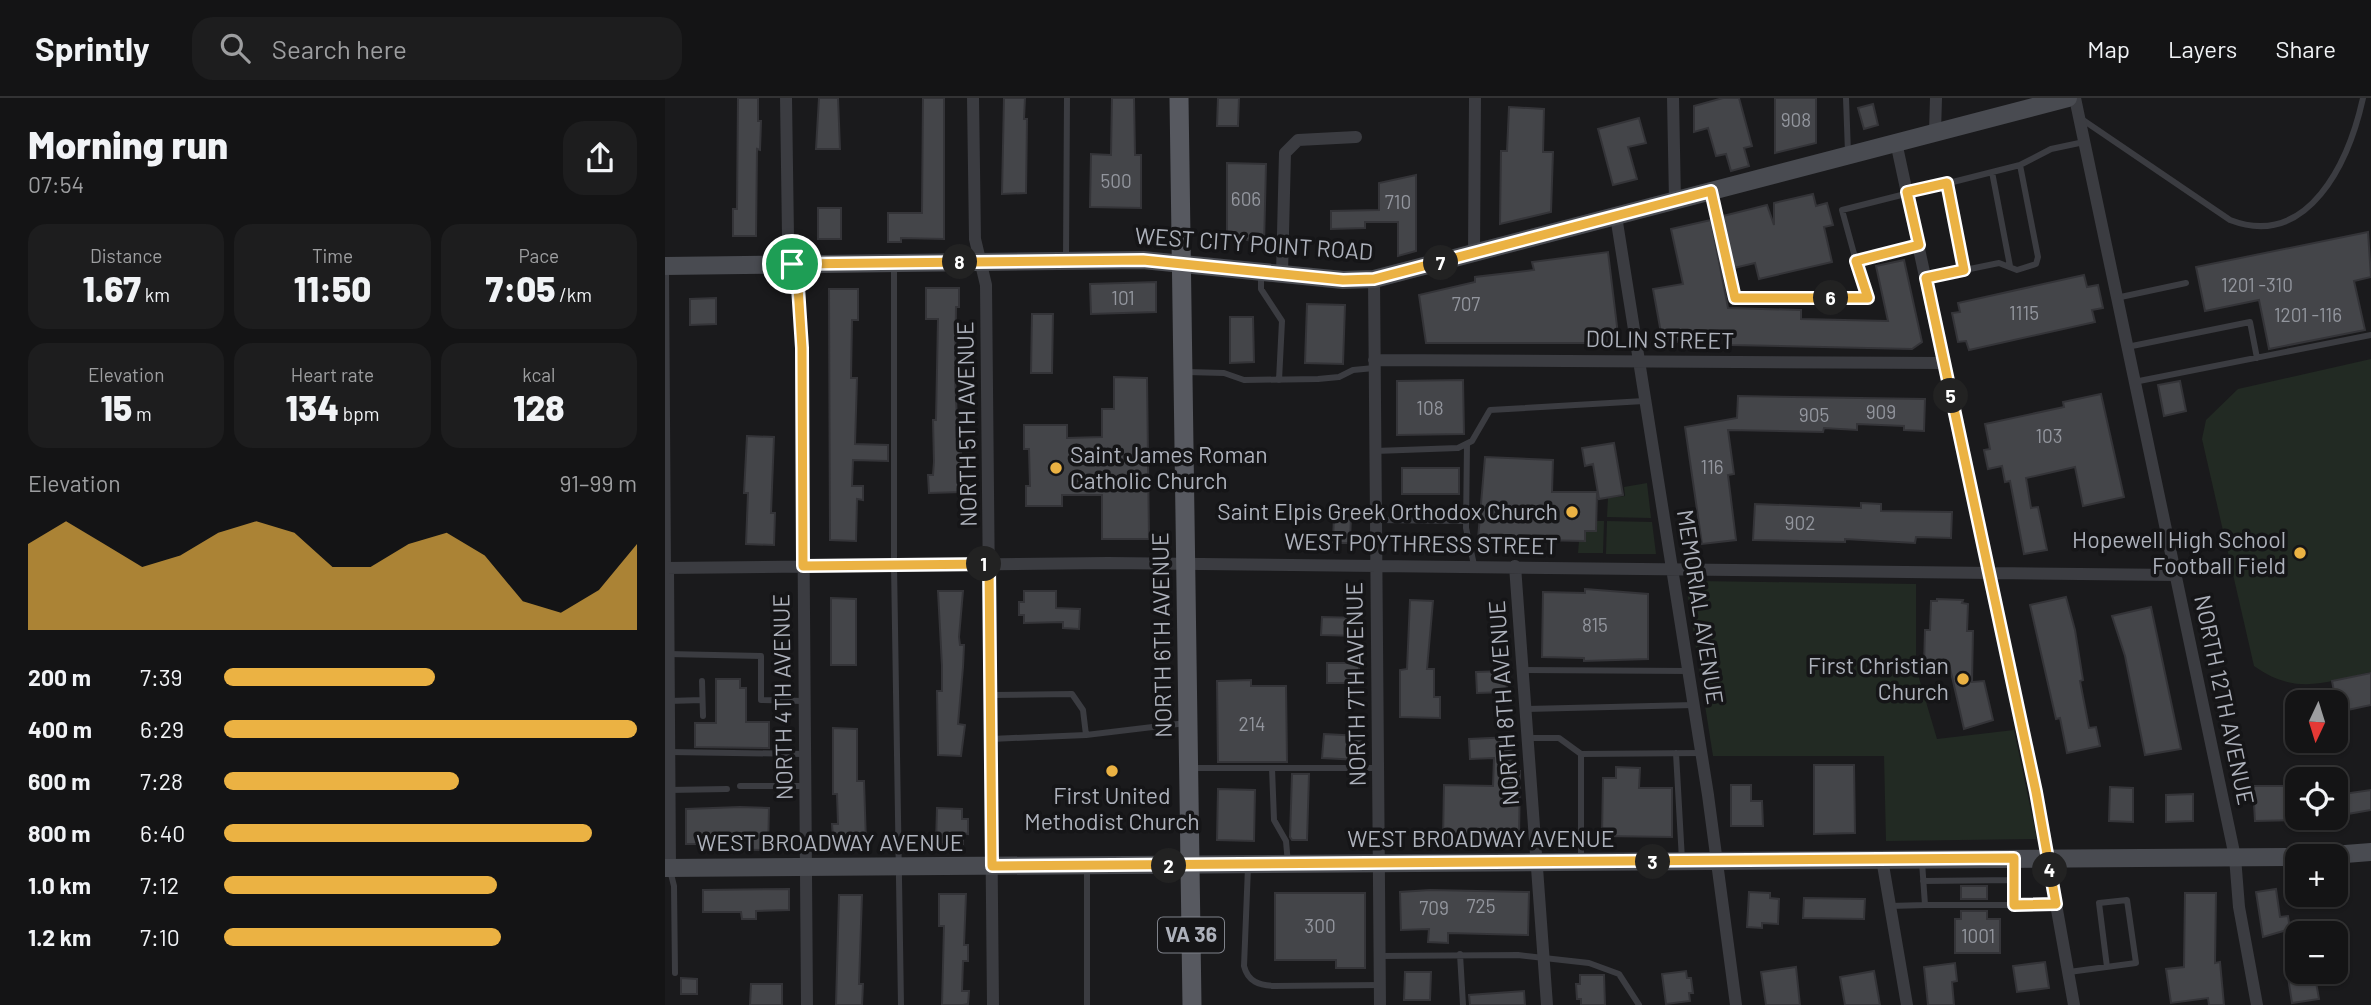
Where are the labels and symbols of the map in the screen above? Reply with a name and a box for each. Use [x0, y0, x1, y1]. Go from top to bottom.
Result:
house number: 908 [1781, 108, 1811, 131]
house number: 500 [1100, 169, 1132, 192]
house number: 606 [1231, 187, 1261, 210]
house number: 710 [1385, 190, 1411, 213]
street label: WEST CITY POINT ROAD [1134, 221, 1374, 265]
pin [762, 234, 822, 294]
pin: 8 [943, 244, 977, 280]
pin: 7 [1423, 246, 1459, 280]
house number: 1201 -310 [2221, 273, 2293, 296]
pin: 6 [1813, 280, 1849, 316]
house number: 101 [1111, 286, 1135, 309]
house number: 707 [1452, 292, 1480, 315]
house number: 1115 [2009, 301, 2039, 324]
house number: 1201 -116 [2274, 303, 2342, 326]
street label: NORTH 5TH AVENUE [950, 321, 982, 527]
street label: DOLIN STREET [1585, 324, 1735, 354]
pin: 5 [1933, 378, 1969, 414]
house number: 108 [1416, 396, 1444, 419]
house number: 909 [1866, 400, 1896, 423]
house number: 905 [1799, 403, 1829, 426]
house number: 103 [2035, 424, 2063, 447]
place label: Saint James Roman Catholic Church [1070, 440, 1268, 494]
house number: 116 [1700, 455, 1724, 478]
marker: Saint James Roman Catholic Church [1048, 460, 1064, 476]
place label: Saint Elpis Greek Orthodox Church [1217, 497, 1558, 525]
marker: Saint Elpis Greek Orthodox Church [1564, 504, 1580, 520]
street label: MEMORIAL AVENUE [1672, 507, 1730, 706]
house number: 902 [1785, 511, 1815, 534]
place label: Hopewell High School Football Field [2072, 525, 2286, 579]
street label: WEST POYTHRESS STREET [1284, 527, 1558, 559]
street label: NORTH 6TH AVENUE [1145, 532, 1177, 738]
marker: Hopewell High School Football Field [2292, 545, 2308, 561]
pin: 1 [967, 546, 1001, 582]
street label: NORTH 7TH AVENUE [1339, 581, 1371, 787]
street label: NORTH 12TH AVENUE [2189, 592, 2261, 807]
street label: NORTH 4TH AVENUE [766, 594, 798, 800]
street label: NORTH 8TH AVENUE [1482, 599, 1524, 807]
house number: 815 [1582, 613, 1608, 636]
place label: First Christian Church [1808, 651, 1949, 705]
marker: First Christian Church [1955, 671, 1971, 687]
north arrow [2285, 690, 2349, 752]
house number: 214 [1238, 712, 1266, 735]
marker: First United Methodist Church [1104, 763, 1120, 779]
place label: First United Methodist Church [1024, 781, 1200, 835]
street label: WEST BROADWAY AVENUE [1347, 824, 1615, 852]
street label: WEST BROADWAY AVENUE [696, 828, 964, 856]
pin: 3 [1635, 844, 1671, 880]
pin: 2 [1151, 848, 1187, 884]
pin: 4 [2033, 852, 2067, 888]
house number: 725 [1467, 894, 1495, 917]
house number: 709 [1419, 896, 1449, 919]
house number: 300 [1304, 914, 1336, 937]
road number: VA 36 [1158, 918, 1224, 952]
house number: 1001 [1961, 924, 1995, 947]

